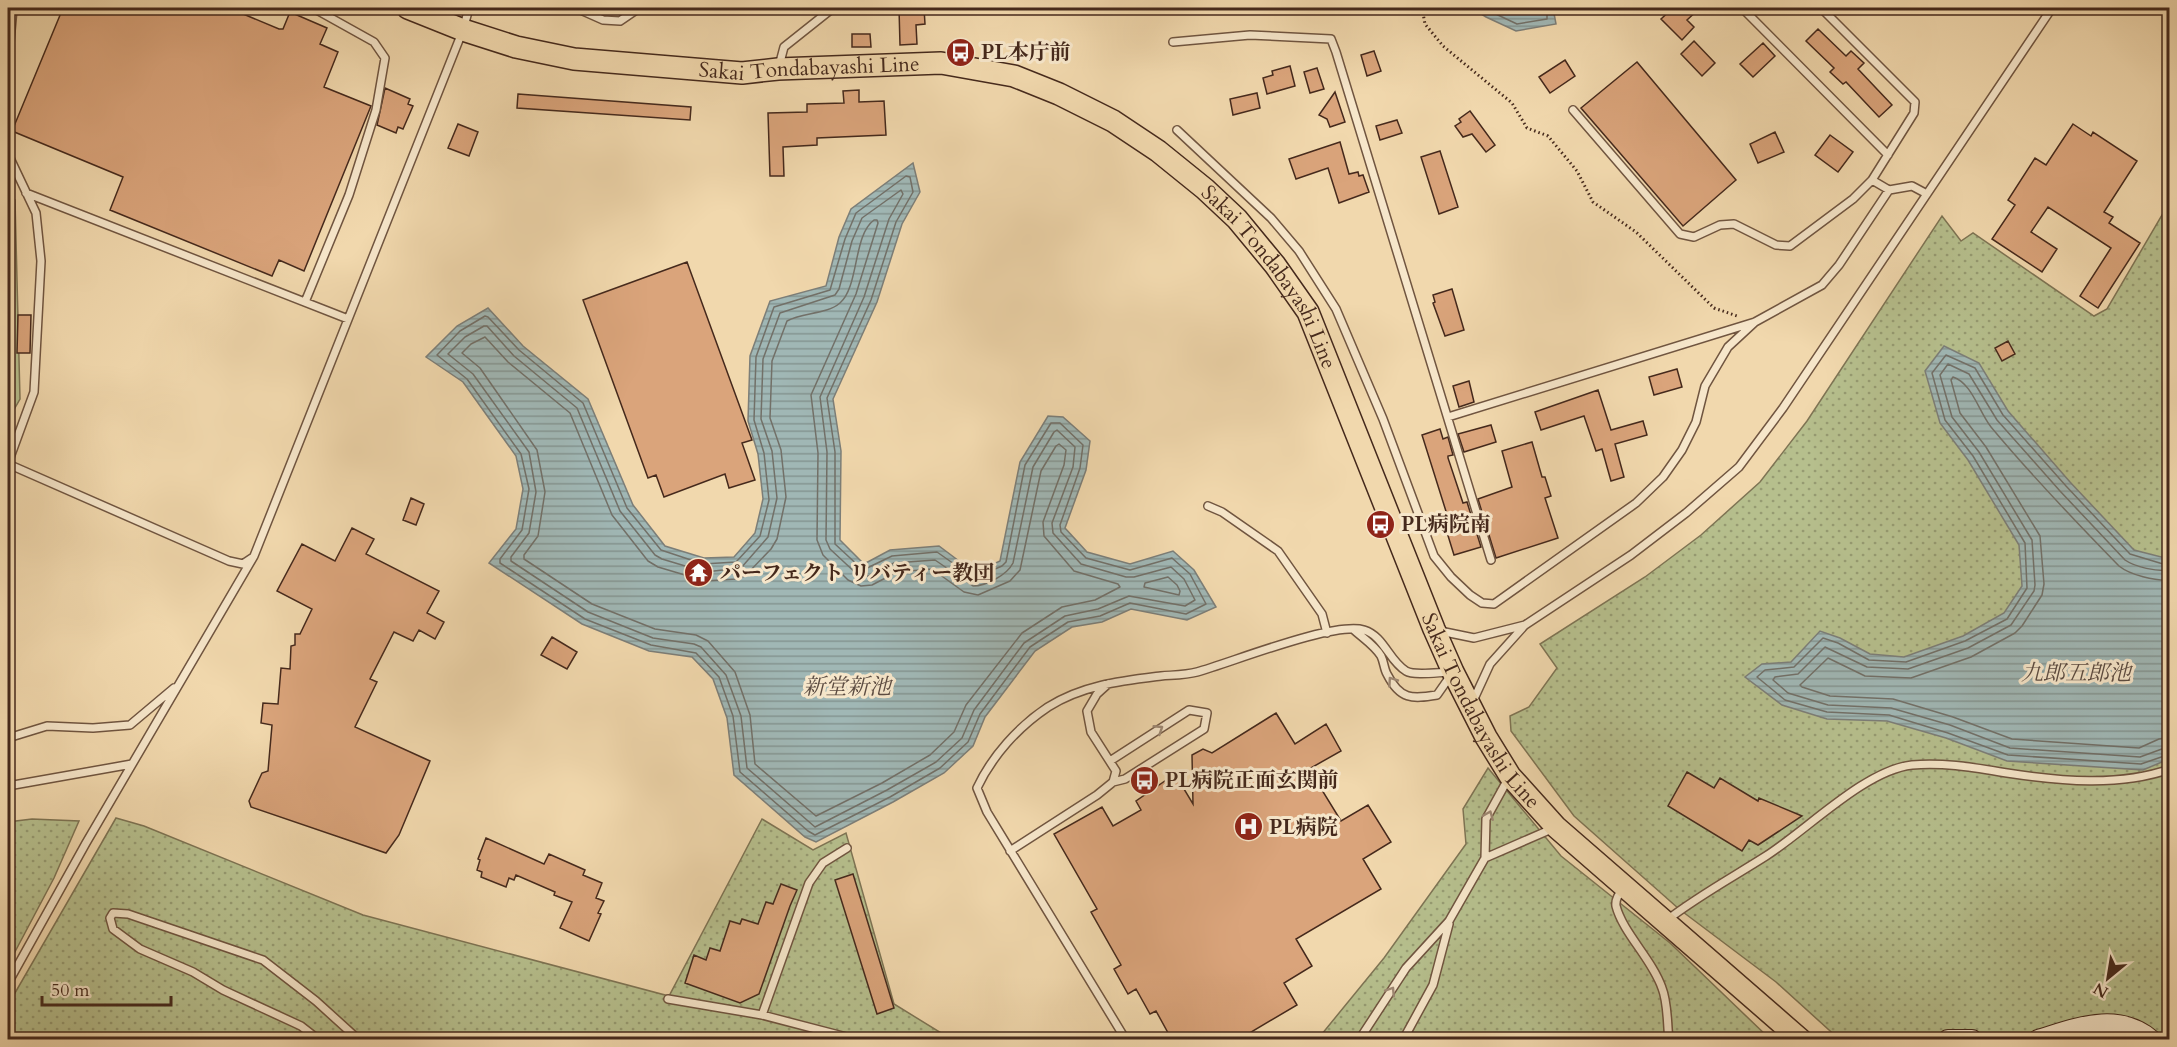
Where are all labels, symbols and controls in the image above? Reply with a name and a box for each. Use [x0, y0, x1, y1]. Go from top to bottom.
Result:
bus stop icon: PL本庁前 [944, 36, 976, 68]
place label: PL本庁前 [981, 38, 1071, 67]
street label: Sakai Tondabayashi Line [698, 50, 920, 88]
street label: Sakai Tondabayashi Line [1195, 179, 1343, 373]
bus stop icon: PL病院南 [1364, 508, 1396, 540]
place label: PL病院南 [1401, 510, 1491, 539]
temple icon: パーフェクト リバティー教団 [683, 557, 715, 589]
place label: パーフェクト リバティー教団 [720, 559, 994, 588]
street label: Sakai Tondabayashi Line [1414, 609, 1547, 815]
water label: 九郎五郎池 [2021, 658, 2134, 688]
water label: 新堂新池 [803, 672, 894, 702]
one-way arrow [1388, 676, 1399, 687]
one-way arrow [1153, 725, 1163, 737]
bus stop icon: PL病院正面玄関前 [1128, 764, 1160, 796]
place label: PL病院正面玄関前 [1165, 766, 1339, 795]
one-way arrow [1482, 810, 1494, 821]
hospital icon: PL病院 [1232, 811, 1264, 843]
place label: PL病院 [1269, 813, 1338, 842]
north arrow [2078, 948, 2138, 1008]
scale bar [42, 969, 171, 1007]
text: N [2089, 977, 2113, 1003]
text: 50 m [51, 978, 90, 1003]
one-way arrow [1384, 986, 1395, 997]

